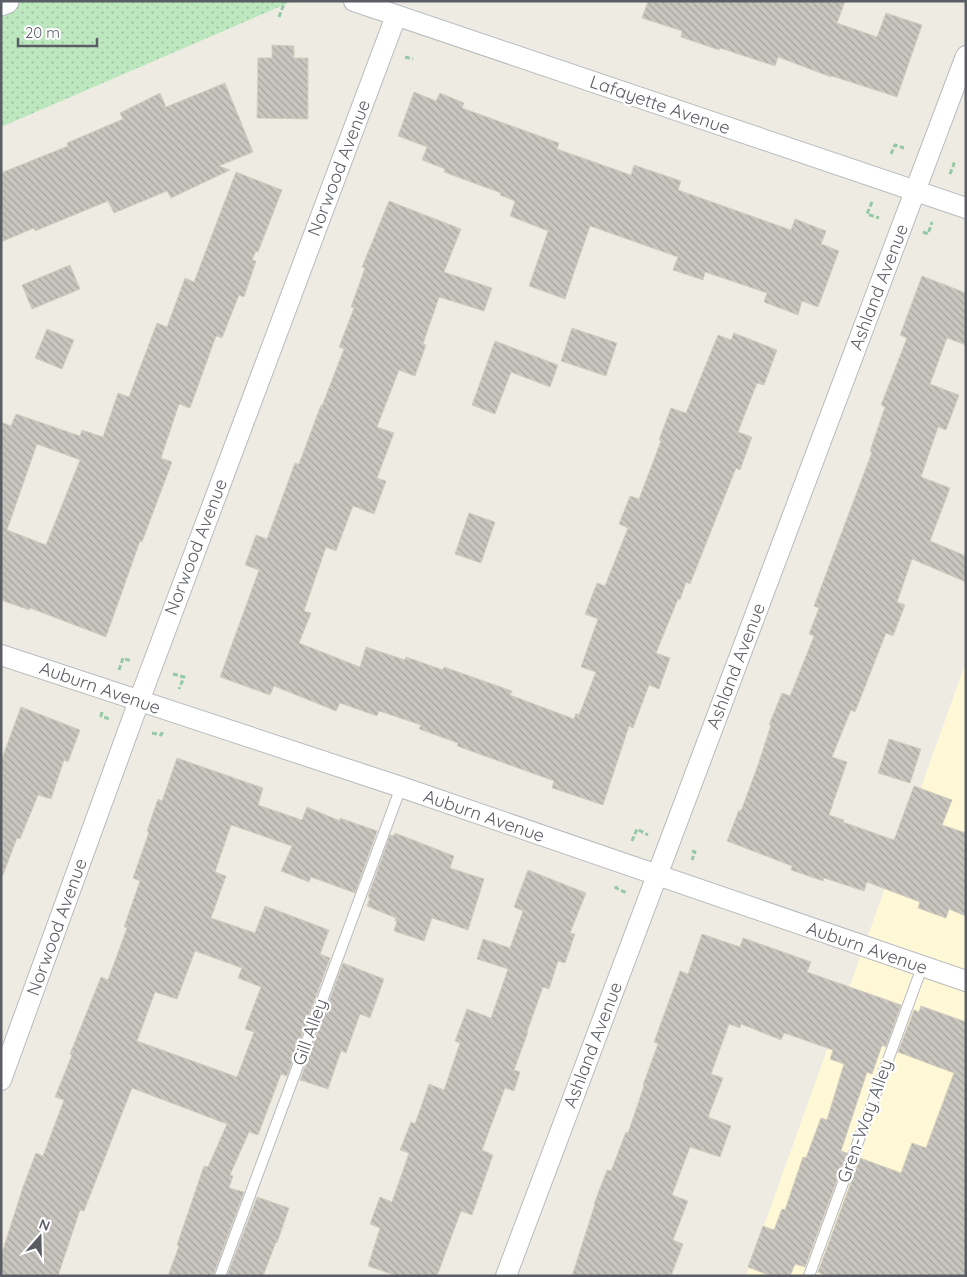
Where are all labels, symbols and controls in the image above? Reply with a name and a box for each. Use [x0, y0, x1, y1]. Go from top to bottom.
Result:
scale bar [18, 15, 96, 47]
text: 20 m [25, 23, 60, 42]
street label: Lafayette Avenue [587, 70, 733, 139]
street label: Norwood Avenue [302, 96, 375, 239]
street label: Ashland Avenue [844, 221, 913, 353]
street label: Norwood Avenue [159, 475, 232, 618]
street label: Ashland Avenue [701, 600, 770, 732]
street label: Auburn Avenue [37, 656, 164, 719]
street label: Auburn Avenue [421, 784, 548, 847]
street label: Norwood Avenue [21, 855, 92, 999]
street label: Auburn Avenue [804, 916, 931, 979]
street label: Ashland Avenue [558, 979, 627, 1111]
street label: Gill Alley [287, 995, 332, 1068]
street label: Gren-Way Alley [831, 1056, 898, 1186]
north arrow [15, 1212, 65, 1262]
text: N [37, 1215, 52, 1235]

